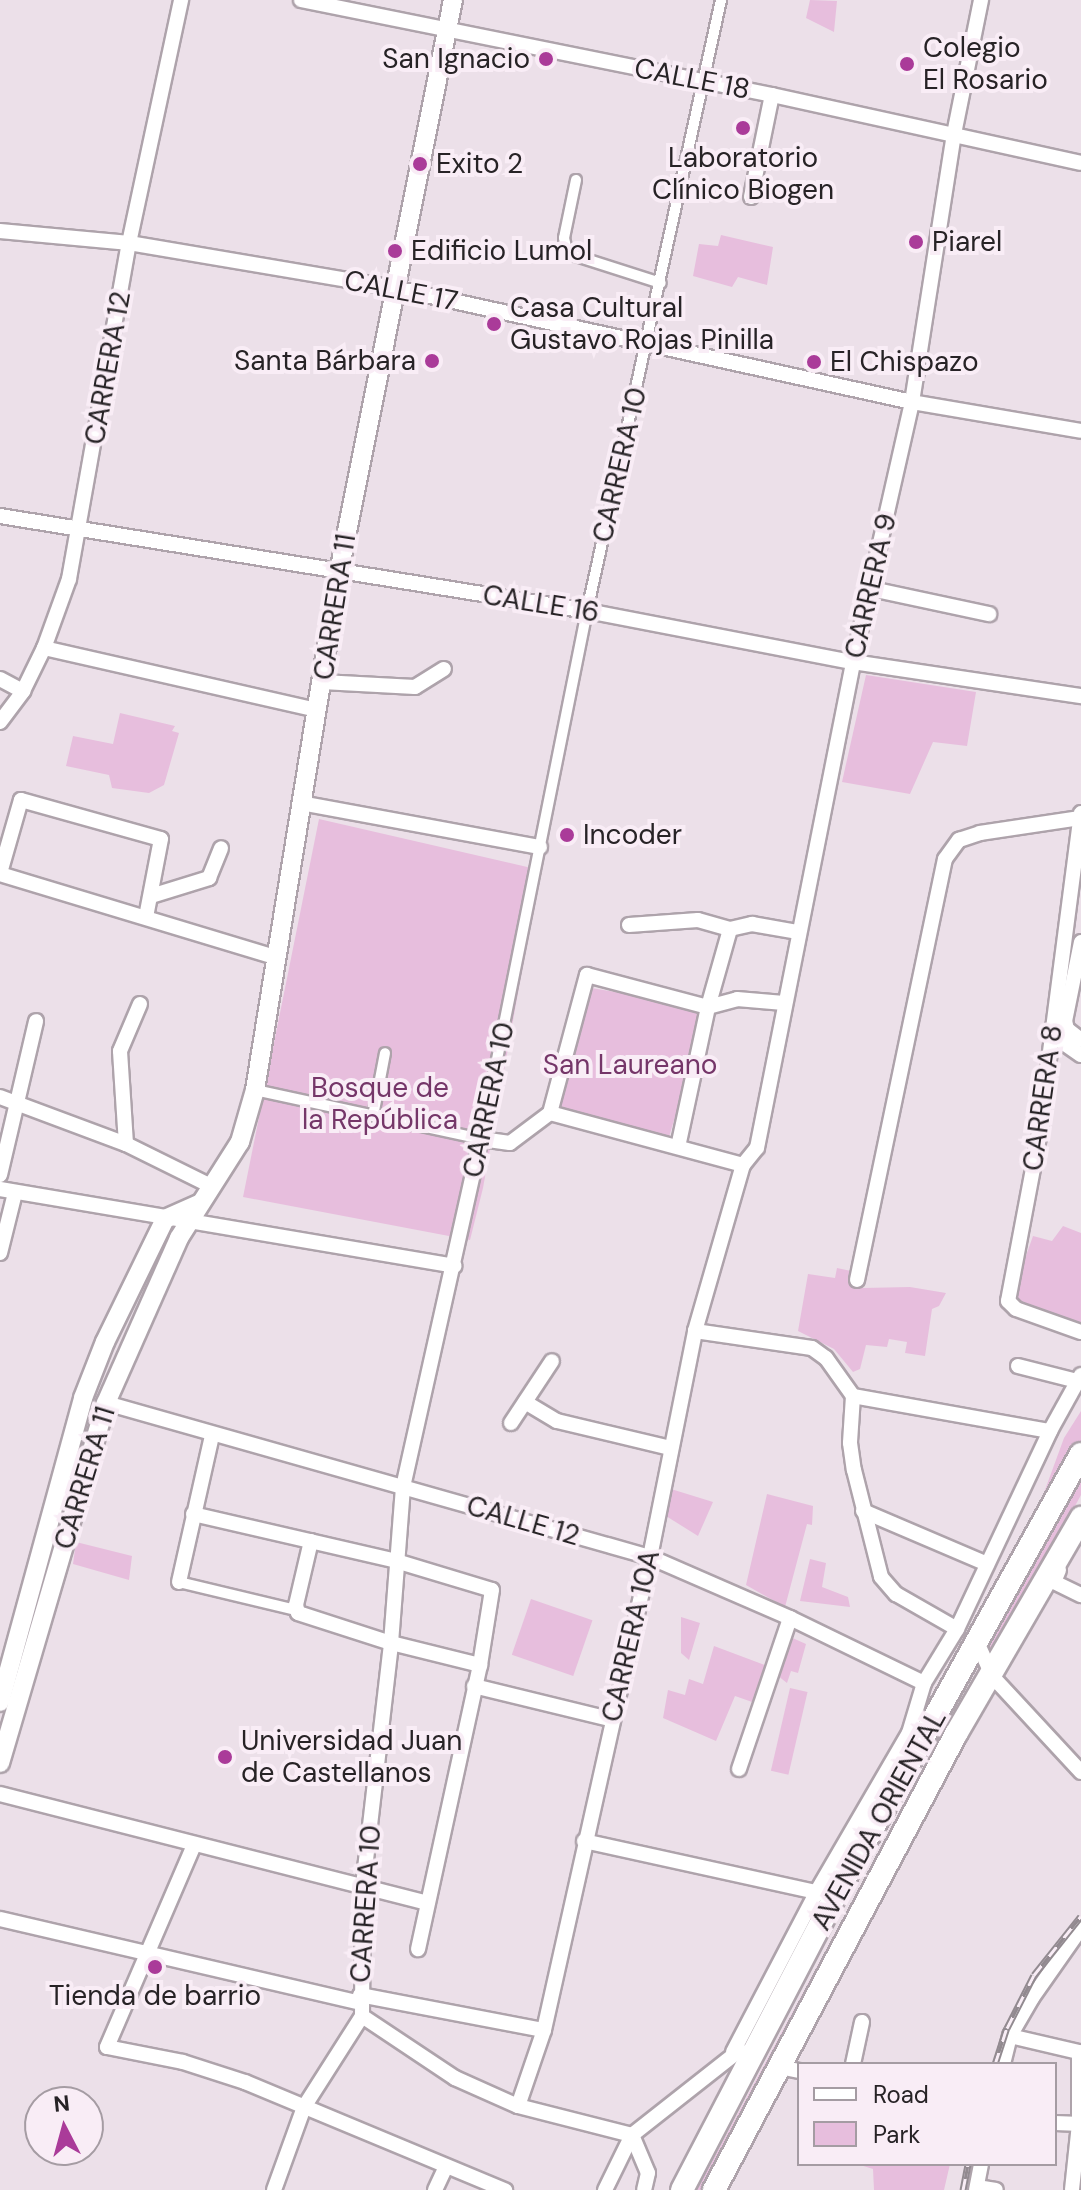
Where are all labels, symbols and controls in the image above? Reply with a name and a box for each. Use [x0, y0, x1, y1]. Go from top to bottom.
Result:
place label: Colegio El Rosario [923, 31, 1048, 97]
place label: San Ignacio [382, 42, 530, 76]
marker: San Ignacio [537, 50, 555, 68]
street label: CALLE 18 [632, 51, 752, 107]
marker: Colegio El Rosario [898, 55, 916, 73]
marker: Laboratorio Clínico Biogen [734, 119, 752, 137]
place label: Laboratorio Clínico Biogen [652, 141, 834, 207]
place label: Exito 2 [436, 147, 523, 181]
marker: Exito 2 [411, 155, 429, 173]
place label: Piarel [932, 225, 1002, 259]
marker: Piarel [907, 233, 925, 251]
place label: Edificio Lumol [411, 234, 592, 268]
marker: Edificio Lumol [386, 242, 404, 260]
street label: CALLE 17 [342, 264, 460, 318]
street label: CARRERA 12 [78, 289, 138, 447]
place label: Casa Cultural Gustavo Rojas Pinilla [510, 291, 774, 357]
marker: Casa Cultural Gustavo Rojas Pinilla [485, 315, 503, 333]
place label: Santa Bárbara [234, 344, 416, 378]
place label: El Chispazo [830, 345, 979, 379]
marker: Santa Bárbara [423, 352, 441, 370]
marker: El Chispazo [805, 353, 823, 371]
street label: CARRERA 10 [586, 384, 654, 546]
street label: CARRERA 9 [838, 510, 904, 662]
street label: CARRERA 11 [307, 532, 363, 682]
street label: CALLE 16 [480, 578, 602, 630]
place label: Incoder [583, 818, 682, 852]
marker: Incoder [558, 826, 576, 844]
street label: CARRERA 10 [456, 1019, 522, 1181]
street label: CARRERA 8 [1016, 1023, 1070, 1173]
park label: San Laureano [543, 1048, 717, 1082]
park label: Bosque de la República [302, 1071, 458, 1137]
street label: CARRERA 11 [47, 1403, 123, 1553]
street label: CALLE 12 [463, 1489, 583, 1553]
street label: CARRERA 10A [595, 1547, 667, 1725]
street label: AVENIDA ORIENTAL [804, 1704, 954, 1936]
place label: Universidad Juan de Castellanos [241, 1724, 462, 1790]
marker: Universidad Juan de Castellanos [216, 1748, 234, 1766]
street label: CARRERA 10 [344, 1824, 388, 1984]
marker: Tienda de barrio [146, 1958, 164, 1976]
place label: Tienda de barrio [49, 1979, 261, 2013]
legend [797, 2062, 1057, 2166]
text: Road [873, 2079, 929, 2110]
north arrow [24, 2086, 104, 2166]
text: N [52, 2088, 71, 2119]
text: Park [873, 2119, 920, 2150]

